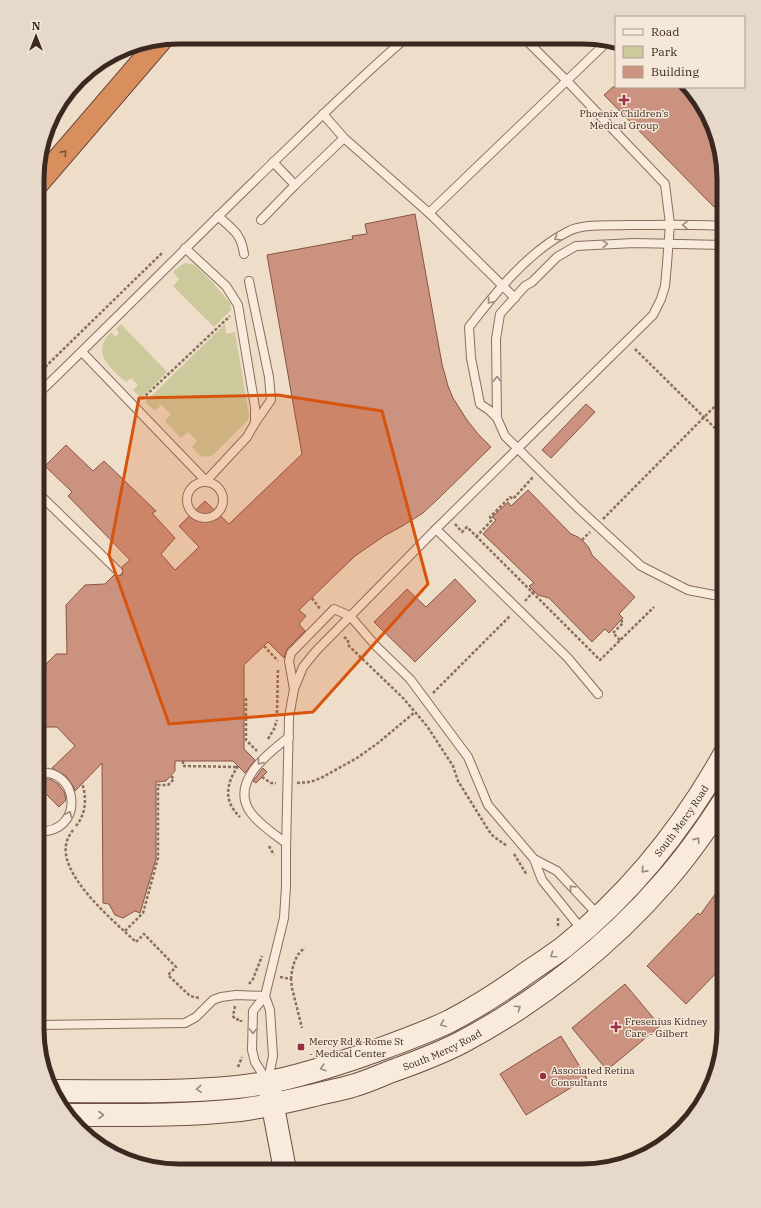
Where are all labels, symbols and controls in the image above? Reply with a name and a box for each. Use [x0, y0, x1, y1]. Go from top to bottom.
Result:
north arrow [16, 16, 56, 56]
legend [615, 16, 745, 88]
text: N [32, 19, 41, 33]
text: Road [651, 24, 680, 39]
text: Park [651, 44, 677, 59]
text: Building [651, 64, 699, 79]
marker: Phoenix Children’s Medical Group [618, 94, 630, 106]
place label: Phoenix Children’s Medical Group [580, 107, 669, 132]
one-way arrow [59, 150, 66, 158]
one-way arrow [682, 221, 688, 229]
one-way arrow [554, 233, 561, 240]
one-way arrow [602, 240, 608, 248]
one-way arrow [488, 296, 495, 303]
one-way arrow [493, 376, 501, 382]
one-way arrow [257, 758, 264, 765]
street label: South Mercy Road [651, 782, 711, 859]
one-way arrow [64, 811, 72, 818]
one-way arrow [692, 837, 700, 844]
one-way arrow [641, 865, 648, 873]
one-way arrow [570, 885, 577, 892]
one-way arrow [550, 950, 557, 957]
one-way arrow [514, 1005, 521, 1013]
place label: Fresenius Kidney Care - Gilbert [625, 1015, 708, 1040]
one-way arrow [439, 1019, 447, 1027]
marker: Fresenius Kidney Care - Gilbert [610, 1021, 622, 1033]
street label: South Mercy Road [401, 1026, 484, 1073]
one-way arrow [249, 1028, 257, 1034]
place label: Mercy Rd & Rome St - Medical Center [309, 1035, 404, 1060]
marker: Mercy Rd & Rome St - Medical Center [296, 1042, 306, 1052]
one-way arrow [319, 1063, 326, 1072]
place label: Associated Retina Consultants [551, 1064, 635, 1089]
marker: Associated Retina Consultants [538, 1071, 548, 1081]
one-way arrow [196, 1085, 202, 1093]
one-way arrow [98, 1111, 104, 1119]

